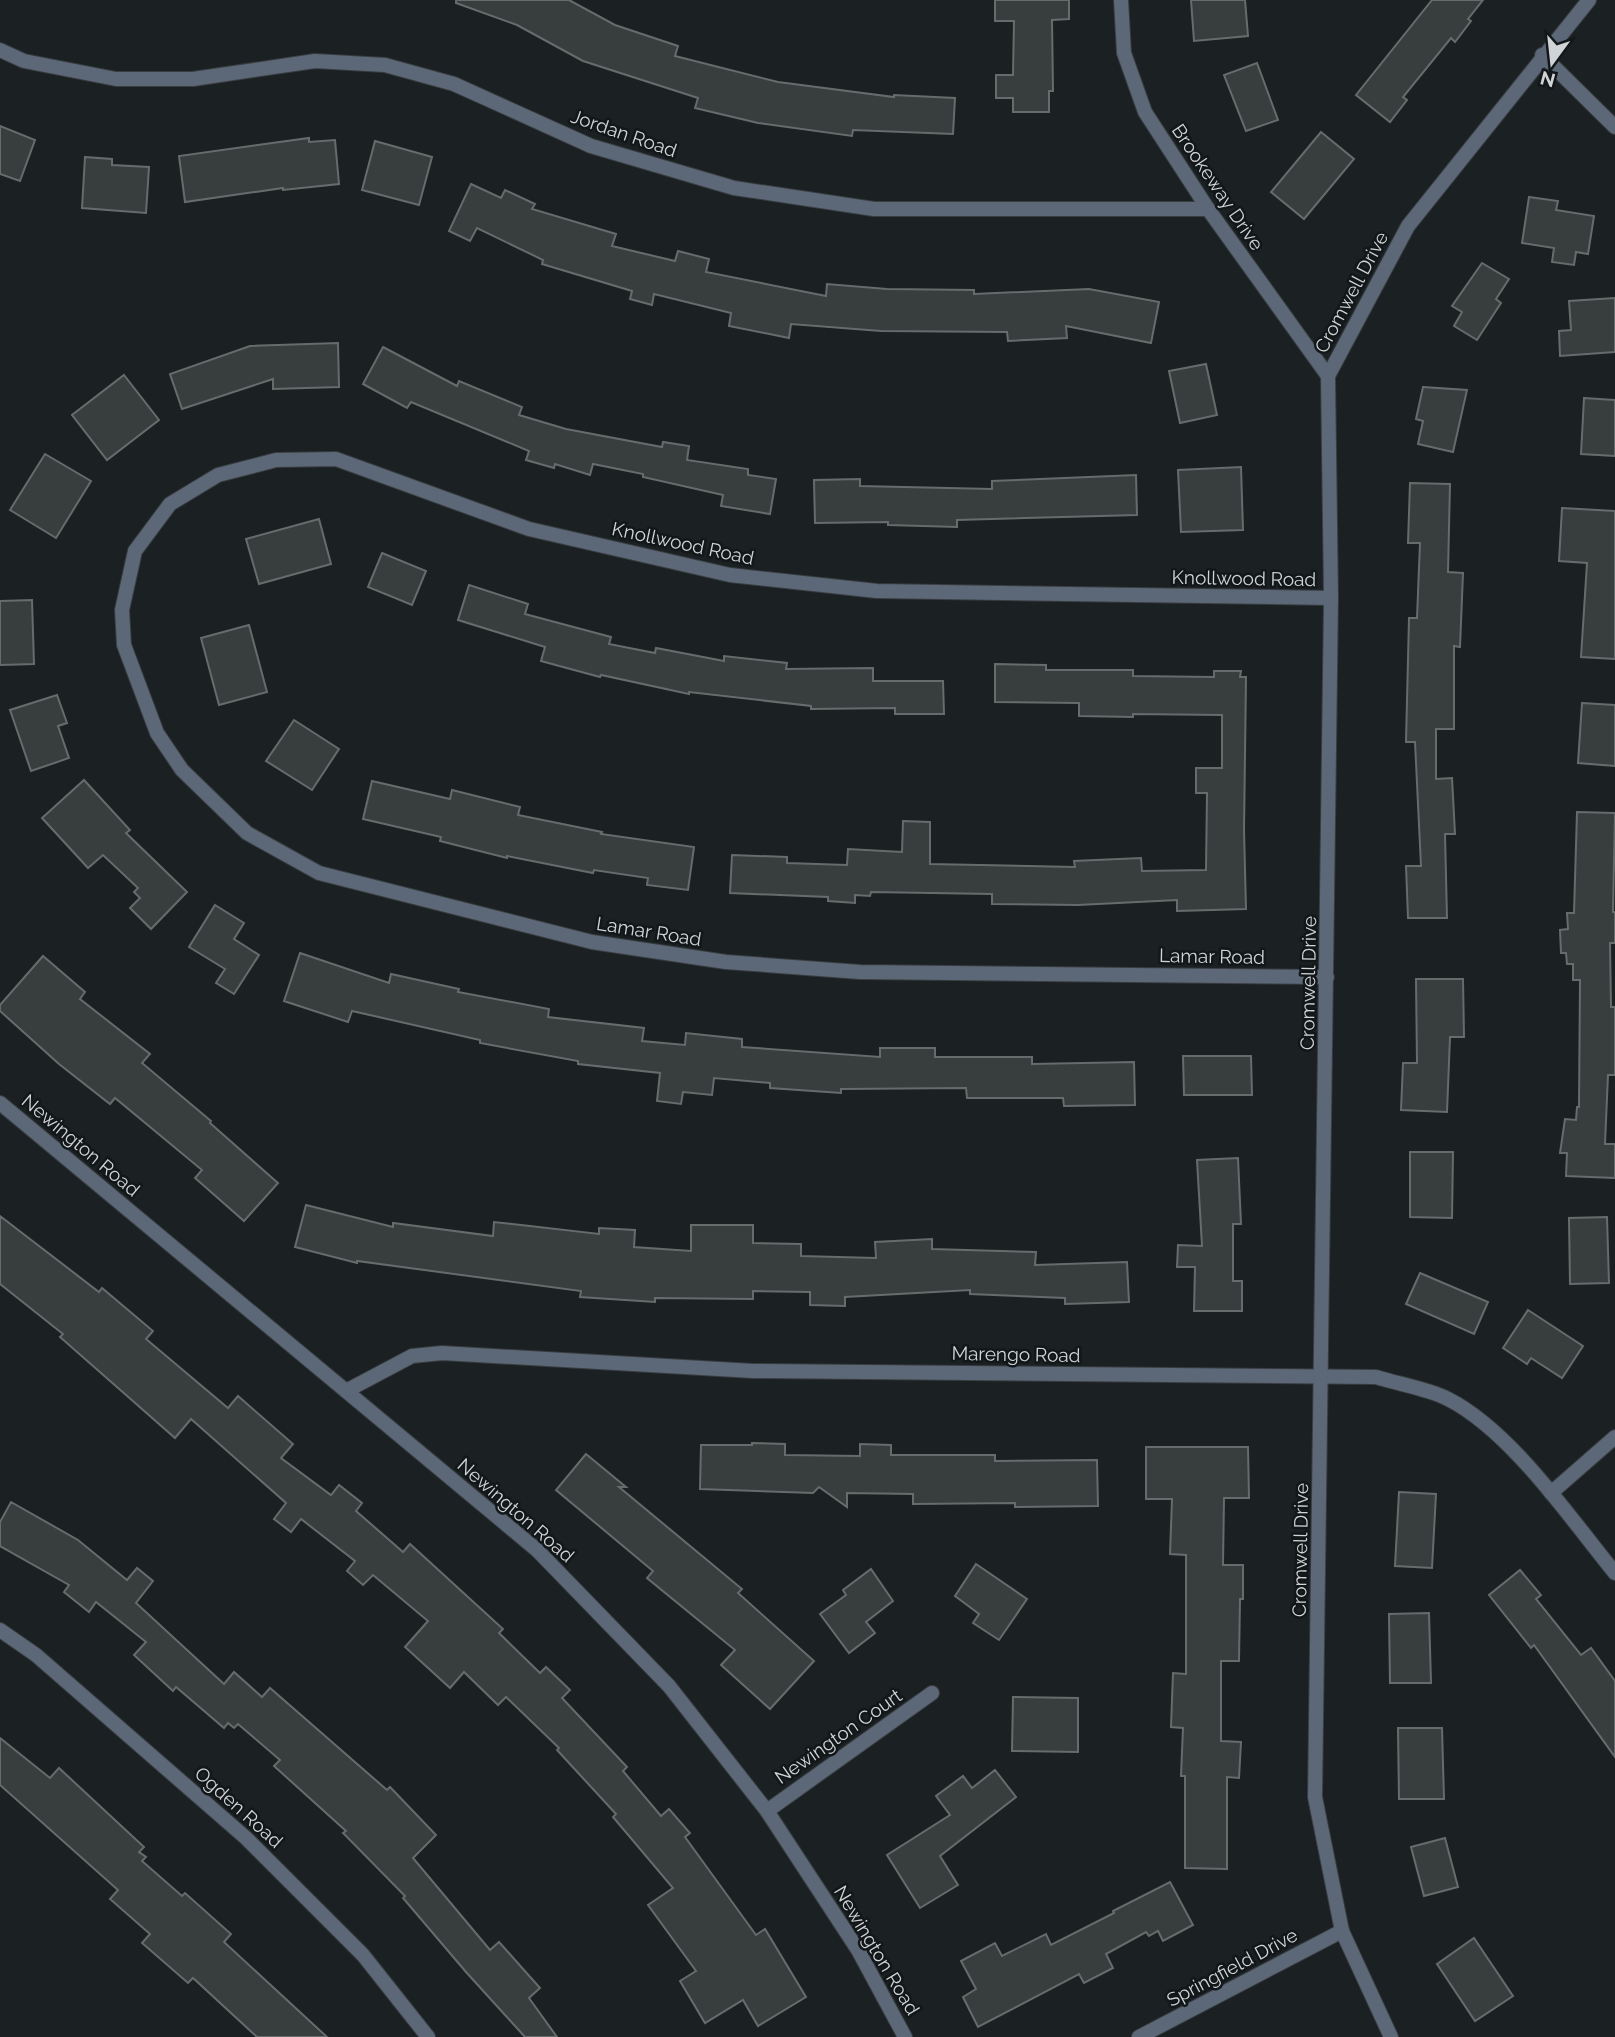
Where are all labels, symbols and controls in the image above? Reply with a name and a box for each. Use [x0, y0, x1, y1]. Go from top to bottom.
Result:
north arrow [1517, 28, 1587, 98]
text: N [1538, 67, 1557, 92]
street label: Jordan Road [568, 105, 680, 161]
street label: Brookeway Drive [1168, 120, 1268, 254]
street label: Cromwell Drive [1310, 228, 1392, 356]
street label: Knollwood Road [610, 517, 756, 569]
street label: Knollwood Road [1172, 566, 1316, 590]
street label: Lamar Road [595, 912, 703, 950]
street label: Cromwell Drive [1296, 916, 1320, 1050]
street label: Lamar Road [1159, 944, 1265, 968]
street label: Newington Road [18, 1089, 144, 1201]
street label: Marengo Road [951, 1342, 1081, 1366]
street label: Newington Road [453, 1454, 579, 1566]
street label: Cromwell Drive [1288, 1483, 1312, 1617]
street label: Newington Court [770, 1684, 906, 1788]
street label: Ogden Road [191, 1762, 287, 1852]
street label: Newington Road [830, 1881, 924, 2019]
street label: Springfield Drive [1163, 1923, 1301, 2011]

